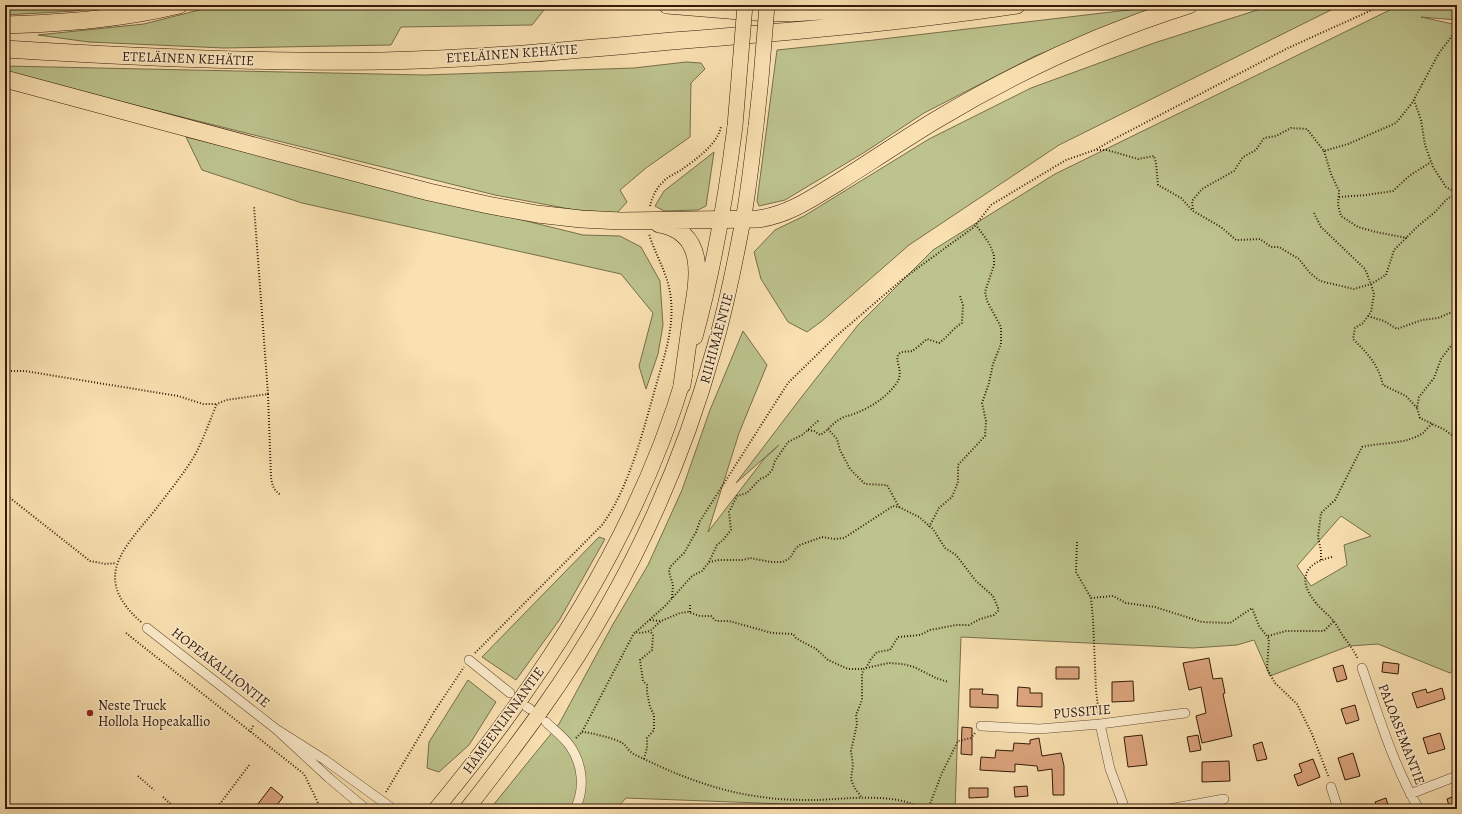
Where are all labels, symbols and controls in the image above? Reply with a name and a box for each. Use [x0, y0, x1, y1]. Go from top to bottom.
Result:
street label: ETELÄINEN KEHÄTIE [445, 39, 579, 68]
street label: ETELÄINEN KEHÄTIE [122, 47, 254, 70]
street label: RIIHIMÄENTIE [695, 291, 738, 386]
street label: HOPEAKALLIONTIE [167, 623, 274, 712]
street label: HÄMEENLINNANTIE [458, 663, 549, 778]
street label: PALOASEMANTIE [1374, 681, 1430, 787]
place label: Neste Truck Hollola Hopeakallio [98, 696, 210, 731]
street label: PUSSITIE [1052, 700, 1112, 723]
marker: Neste Truck Hollola Hopeakallio [85, 708, 95, 718]

